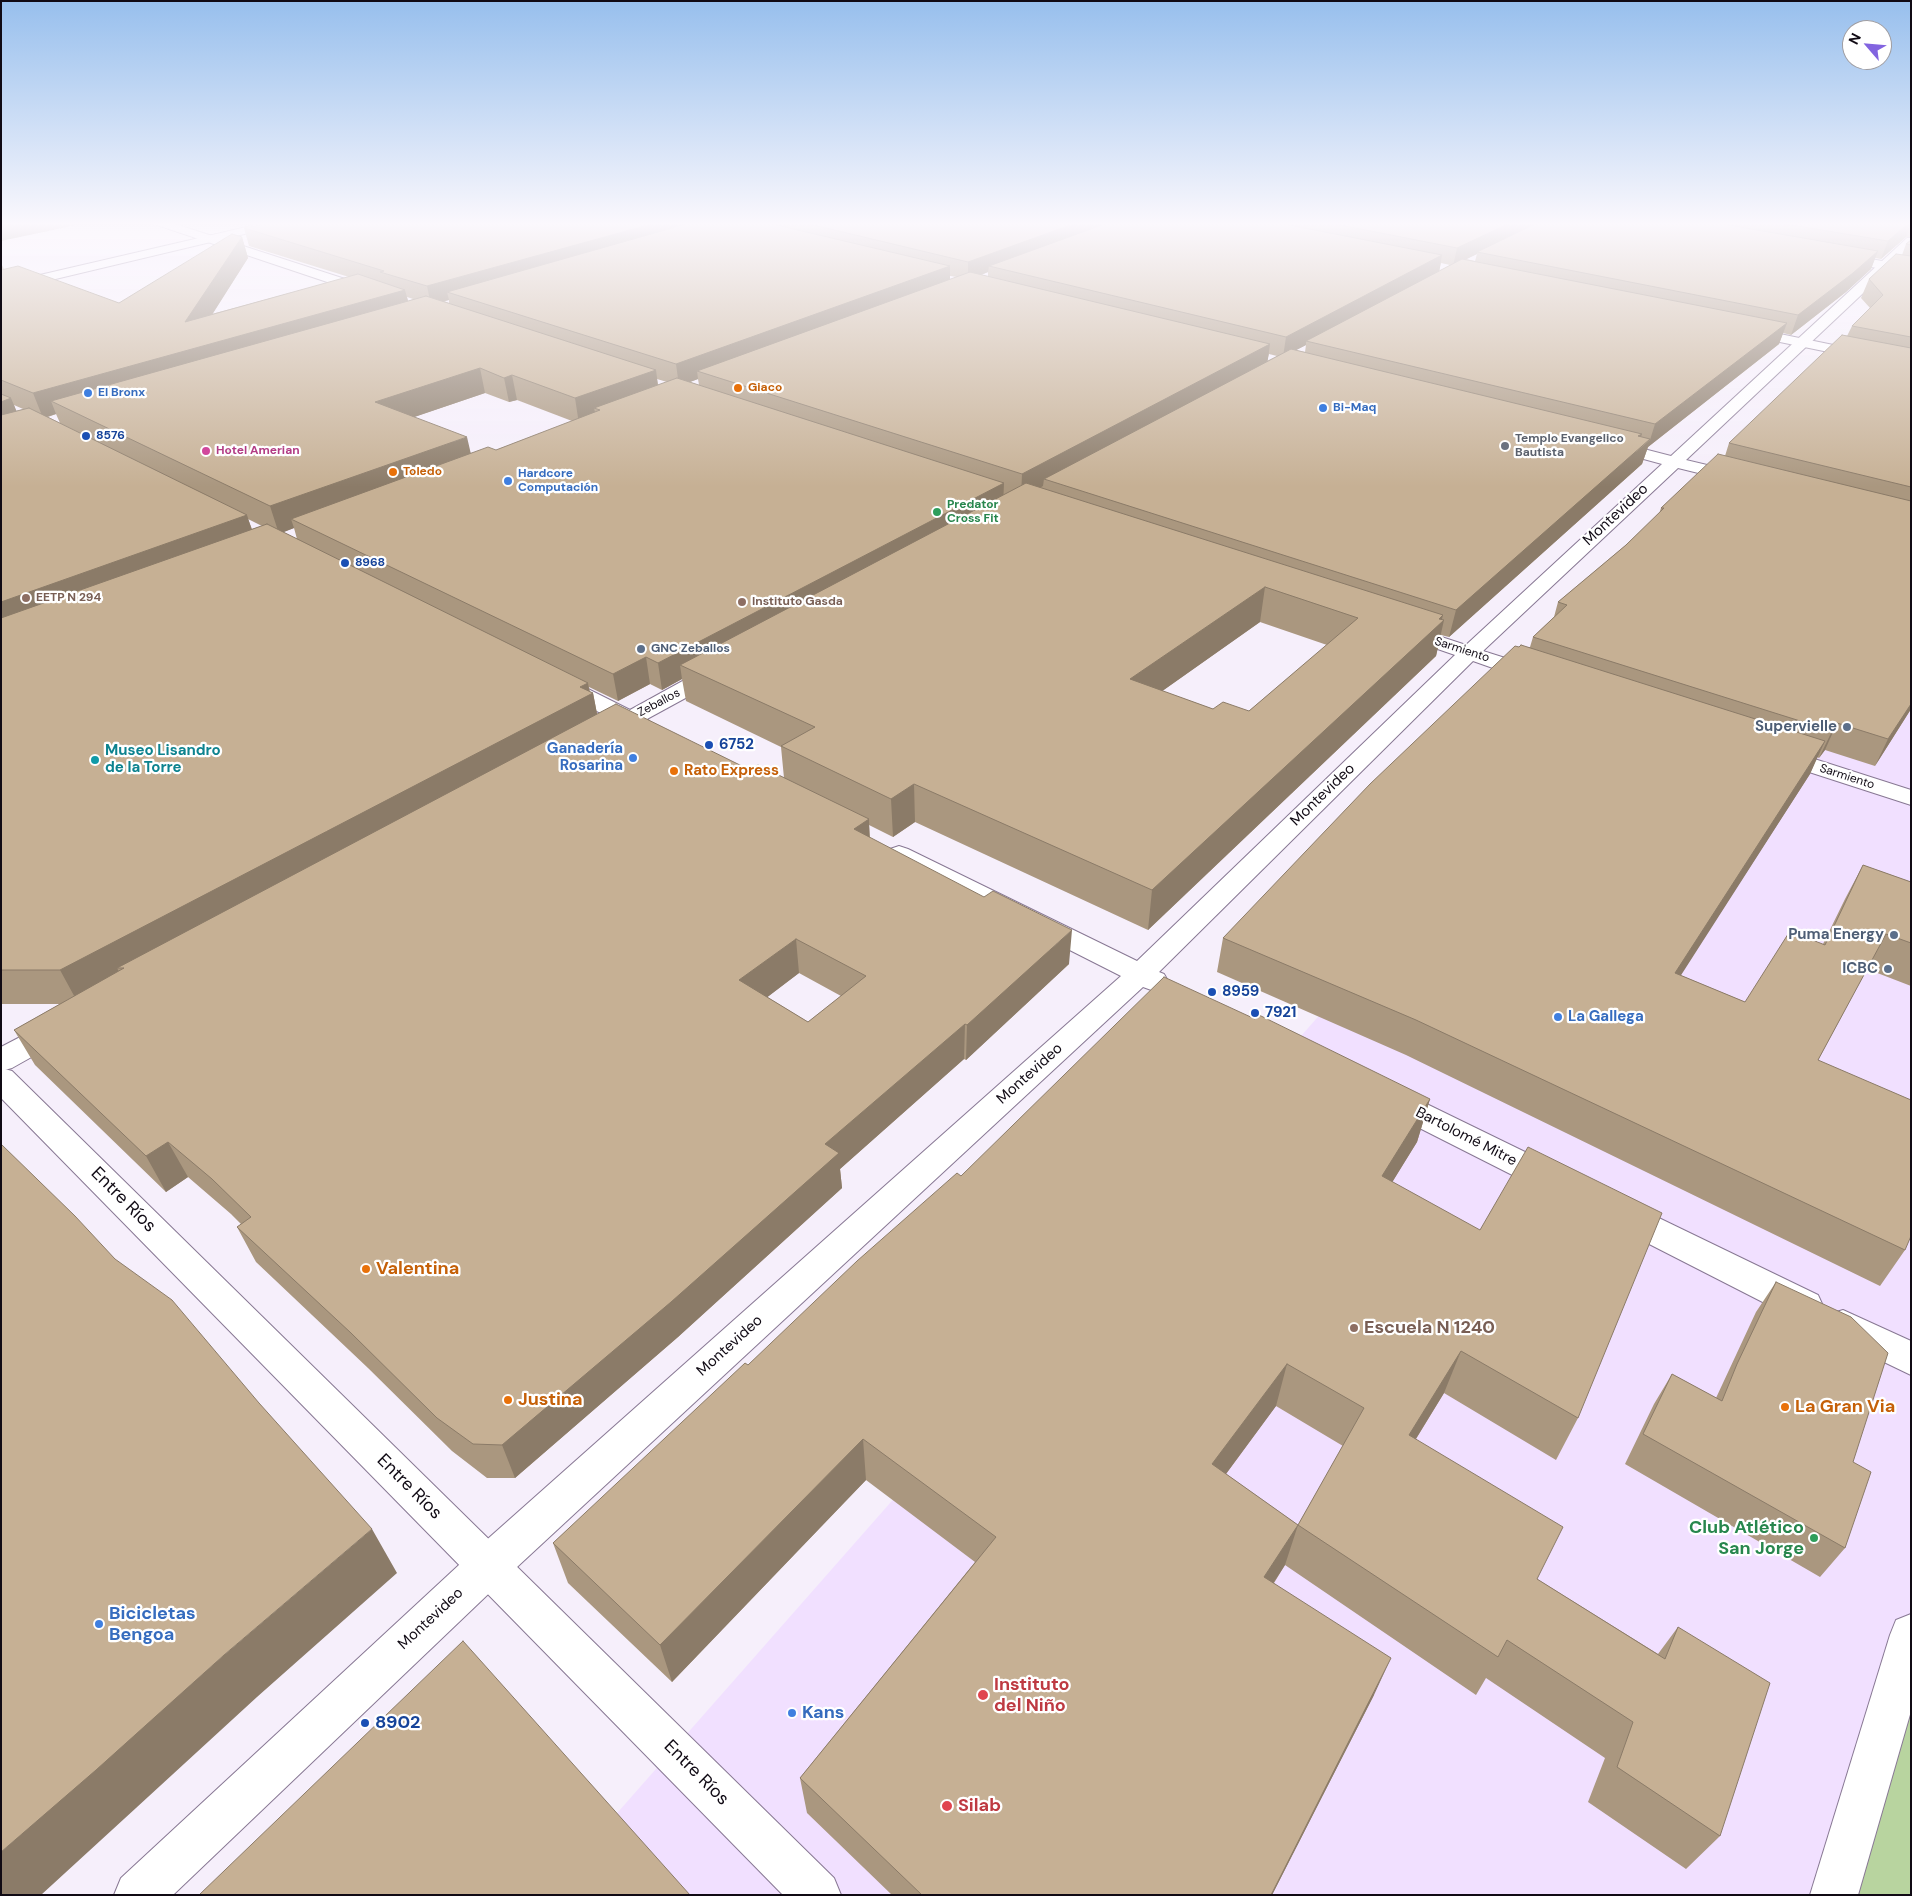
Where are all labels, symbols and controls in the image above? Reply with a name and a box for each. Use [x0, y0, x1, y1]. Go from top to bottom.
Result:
north arrow [1842, 20, 1892, 70]
text: N [1844, 30, 1865, 47]
place label: Giaco [748, 381, 782, 395]
marker: Giaco [732, 382, 744, 394]
place label: El Bronx [98, 386, 145, 400]
marker: El Bronx [82, 387, 94, 399]
place label: Bi-Maq [1333, 401, 1376, 415]
marker: Bi-Maq [1317, 402, 1329, 414]
place label: 8576 [96, 429, 125, 443]
marker: 8576 [80, 430, 92, 442]
place label: Templo Evangelico Bautista [1515, 432, 1624, 460]
marker: Templo Evangelico Bautista [1499, 440, 1511, 452]
place label: Hotel Amerian [216, 444, 300, 458]
marker: Hotel Amerian [200, 445, 212, 457]
place label: Toledo [403, 465, 442, 479]
marker: Toledo [387, 466, 399, 478]
place label: Hardcore Computación [518, 467, 598, 495]
marker: Hardcore Computación [502, 475, 514, 487]
street label: Montevideo [1580, 480, 1652, 550]
place label: Predator Cross Fit [947, 498, 999, 526]
marker: Predator Cross Fit [931, 506, 943, 518]
place label: 8968 [355, 556, 385, 570]
marker: 8968 [339, 557, 351, 569]
place label: EETP N 294 [36, 591, 101, 605]
marker: EETP N 294 [20, 592, 32, 604]
place label: Instituto Gasda [752, 595, 843, 609]
marker: Instituto Gasda [736, 596, 748, 608]
street label: Sarmiento [1433, 634, 1491, 666]
place label: GNC Zeballos [651, 642, 730, 656]
marker: GNC Zeballos [635, 643, 647, 655]
street label: Zeballos [635, 686, 683, 720]
place label: Supervielle [1755, 718, 1837, 736]
marker: Supervielle [1841, 721, 1853, 733]
place label: 6752 [719, 736, 754, 754]
marker: 6752 [703, 739, 715, 751]
place label: Ganadería Rosarina [547, 740, 623, 775]
place label: Museo Lisandro de la Torre [105, 742, 221, 777]
marker: Ganadería Rosarina [627, 752, 639, 764]
marker: Museo Lisandro de la Torre [89, 754, 101, 766]
street label: Montevideo [1287, 760, 1359, 830]
street label: Sarmiento [1818, 761, 1876, 793]
place label: Rato Express [684, 762, 779, 780]
marker: Rato Express [668, 765, 680, 777]
place label: Puma Energy [1788, 926, 1884, 944]
marker: Puma Energy [1888, 929, 1900, 941]
place label: ICBC [1842, 960, 1878, 978]
marker: ICBC [1882, 963, 1894, 975]
place label: 8959 [1222, 983, 1259, 1001]
marker: 8959 [1206, 986, 1218, 998]
place label: 7921 [1265, 1004, 1296, 1022]
marker: 7921 [1249, 1007, 1261, 1019]
place label: La Gallega [1568, 1008, 1644, 1026]
marker: La Gallega [1552, 1011, 1564, 1023]
street label: Montevideo [993, 1040, 1067, 1108]
street label: Bartolomé Mitre [1412, 1104, 1520, 1170]
street label: Entre Ríos [86, 1163, 160, 1237]
place label: Valentina [376, 1258, 459, 1280]
marker: Valentina [360, 1263, 372, 1275]
street label: Montevideo [693, 1312, 767, 1380]
place label: Escuela N 1240 [1364, 1317, 1495, 1339]
marker: Escuela N 1240 [1348, 1322, 1360, 1334]
place label: Justina [518, 1389, 583, 1411]
marker: Justina [502, 1394, 514, 1406]
place label: La Gran Via [1795, 1396, 1895, 1418]
marker: La Gran Via [1779, 1401, 1791, 1413]
street label: Entre Ríos [372, 1450, 446, 1524]
place label: Club Atlético San Jorge [1689, 1517, 1804, 1560]
marker: Club Atlético San Jorge [1808, 1532, 1820, 1544]
street label: Montevideo [395, 1584, 467, 1654]
place label: Bicicletas Bengoa [109, 1603, 196, 1646]
marker: Bicicletas Bengoa [93, 1618, 105, 1630]
place label: Instituto del Niño [994, 1674, 1069, 1716]
marker: Instituto del Niño [976, 1688, 990, 1702]
place label: Kans [802, 1702, 844, 1724]
marker: Kans [786, 1707, 798, 1719]
place label: 8902 [375, 1712, 420, 1734]
marker: 8902 [359, 1717, 371, 1729]
street label: Entre Ríos [659, 1736, 733, 1810]
place label: Silab [958, 1795, 1001, 1817]
marker: Silab [940, 1799, 954, 1813]

